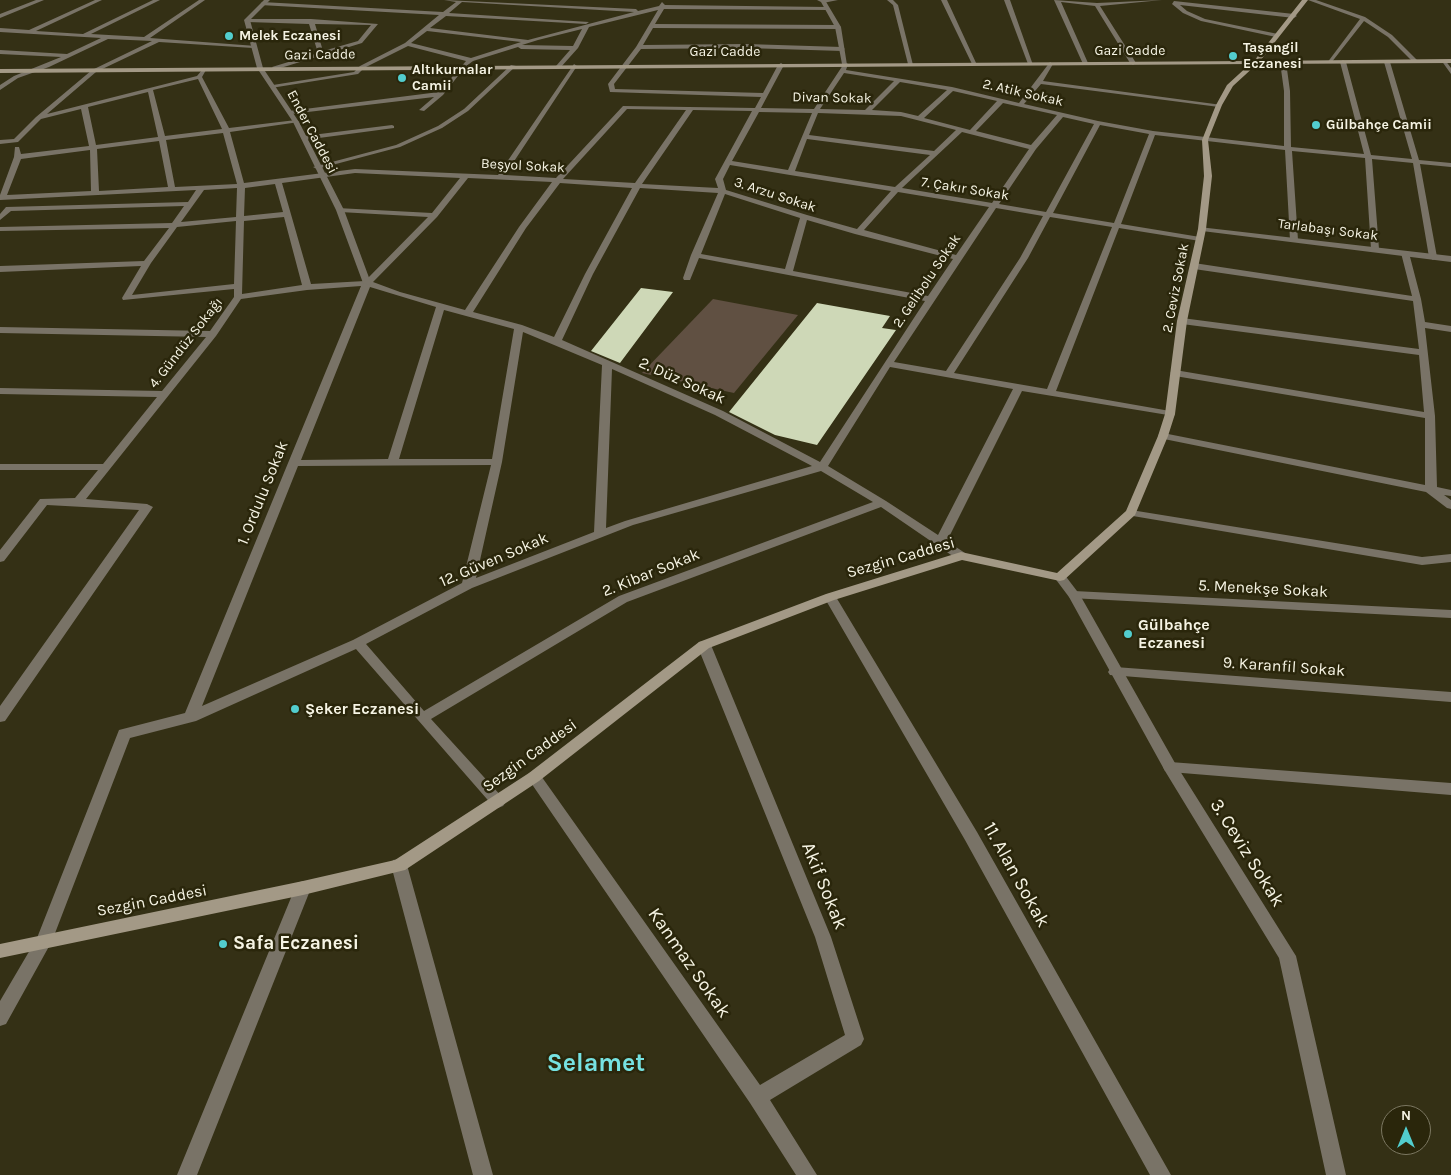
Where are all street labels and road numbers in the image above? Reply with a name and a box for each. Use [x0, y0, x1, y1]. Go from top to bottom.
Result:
street label: Gazi Cadde [1095, 43, 1165, 59]
street label: Gazi Cadde [690, 44, 760, 60]
street label: Gazi Cadde [284, 46, 356, 64]
street label: 2. Atik Sokak [981, 76, 1065, 110]
street label: Ender Caddesi [283, 88, 341, 176]
street label: Divan Sokak [792, 89, 872, 107]
street label: Beşyol Sokak [481, 155, 565, 177]
street label: 3. Arzu Sokak [732, 174, 818, 216]
street label: 7. Çakır Sokak [920, 174, 1010, 204]
street label: Tarlabaşı Sokak [1277, 216, 1379, 244]
street label: 2. Gelibolu Sokak [889, 231, 965, 331]
street label: 2. Ceviz Sokak [1159, 242, 1193, 334]
street label: 4. Gündüz Sokağı [145, 294, 227, 392]
street label: 2. Düz Sokak [636, 353, 728, 409]
street label: 1. Ordulu Sokak [233, 438, 293, 548]
street label: 12. Güven Sokak [437, 528, 551, 592]
street label: Sezgin Caddesi [845, 533, 957, 583]
street label: 2. Kibar Sokak [599, 545, 703, 601]
street label: 5. Menekşe Sokak [1198, 576, 1328, 602]
street label: 9. Karanfil Sokak [1222, 653, 1346, 681]
street label: Sezgin Caddesi [479, 715, 581, 797]
street label: 3. Ceviz Sokak [1205, 795, 1289, 911]
street label: 11. Alan Sokak [978, 818, 1054, 932]
street label: Akif Sokak [796, 839, 852, 933]
street label: Sezgin Caddesi [95, 881, 209, 921]
street label: Kanmaz Sokak [643, 904, 735, 1022]

